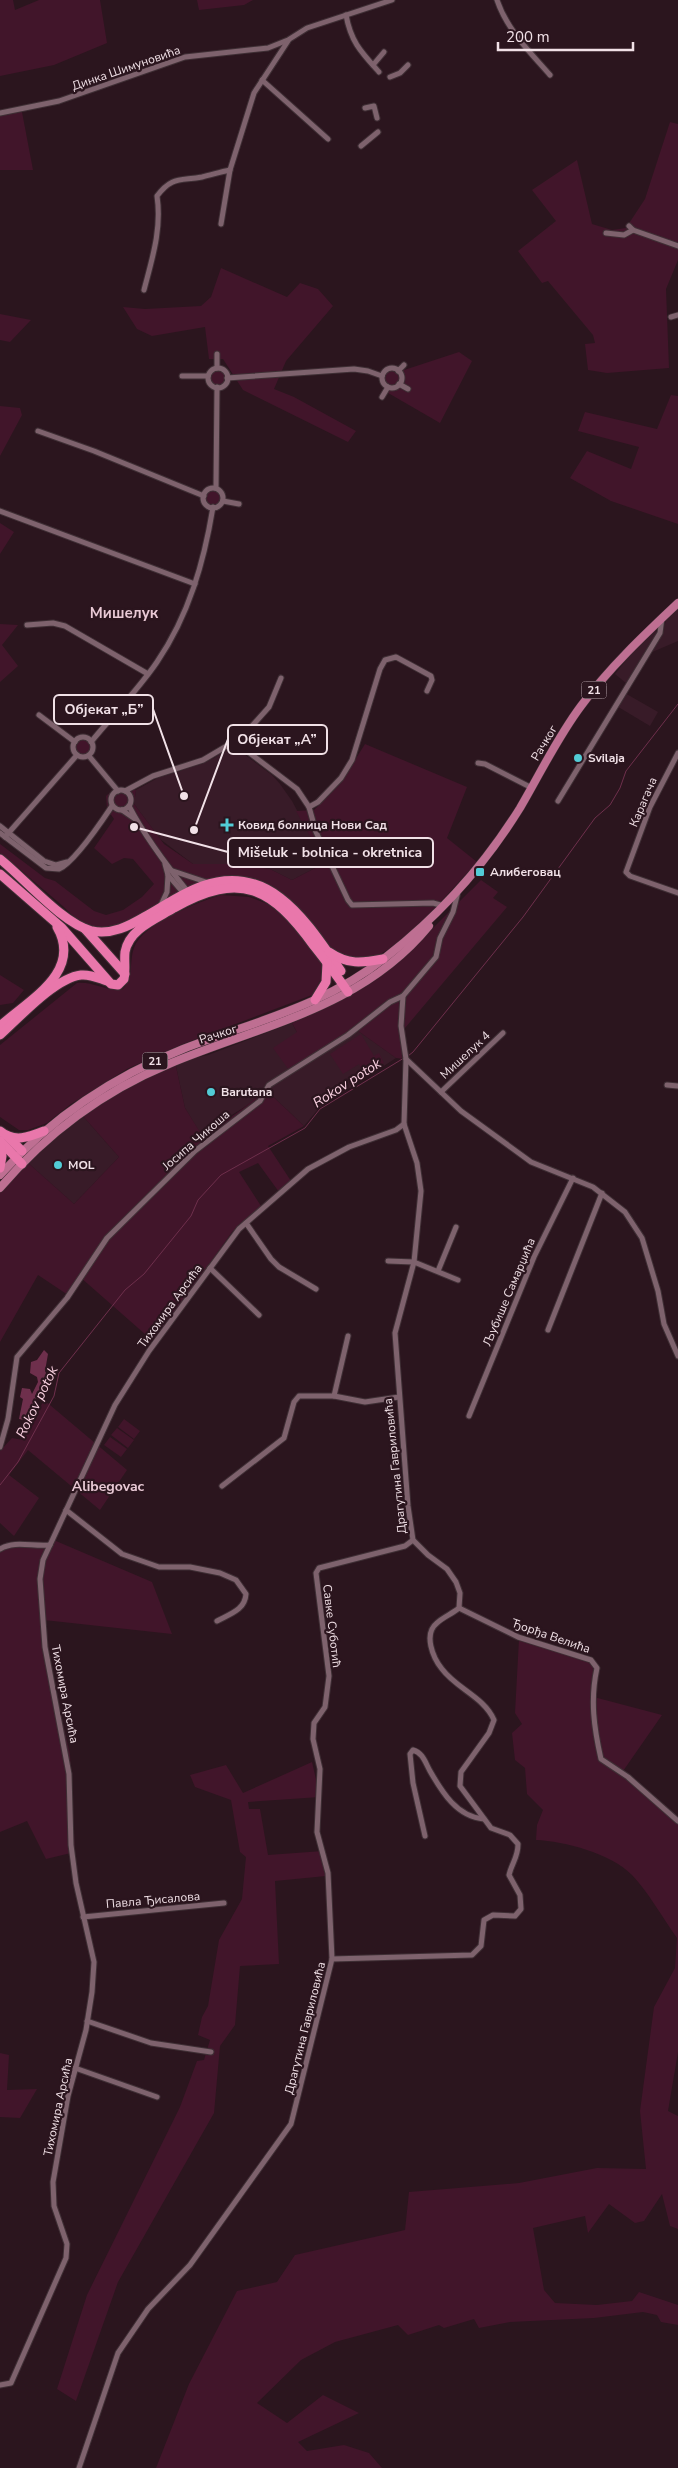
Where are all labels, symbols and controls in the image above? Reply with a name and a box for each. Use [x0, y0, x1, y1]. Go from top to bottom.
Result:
scale bar [498, 20, 633, 52]
text: 200 m [506, 27, 550, 47]
street label: Динка Шимуновића [70, 42, 182, 94]
district label: Мишелук [90, 603, 159, 623]
road number: 21 [582, 682, 606, 698]
callout: Објекат „Б” [54, 695, 153, 724]
text: Објекат „Б” [65, 700, 143, 719]
street label: Рачког [527, 722, 561, 764]
callout: Објекат „А” [228, 725, 327, 754]
text: Објекат „А” [237, 730, 317, 749]
place label: Svilaja [588, 750, 625, 766]
marker: Svilaja [572, 752, 584, 764]
street label: Карагача [625, 775, 661, 829]
place label: Ковид болница Нови Сад [238, 817, 387, 833]
marker: Ковид болница Нови Сад [220, 818, 234, 832]
callout: Mišeluk - bolnica - okretnica [228, 838, 433, 867]
text: Mišeluk - bolnica - okretnica [238, 843, 422, 862]
place label: Алибеговац [490, 864, 561, 880]
marker: Алибеговац [474, 866, 486, 878]
street label: Рачког [197, 1020, 240, 1048]
street label: Мишелук 4 [436, 1028, 494, 1082]
road number: 21 [142, 1052, 168, 1070]
water label: Rokov potok [309, 1053, 386, 1112]
place label: Barutana [221, 1084, 272, 1100]
marker: Barutana [205, 1086, 217, 1098]
street label: Јосипа Чикоша [158, 1106, 233, 1174]
place label: MOL [68, 1157, 95, 1173]
marker: MOL [52, 1159, 64, 1171]
street label: Љубише Самарџића [479, 1235, 539, 1349]
street label: Тихомира Арсића [134, 1261, 206, 1351]
water label: Rokov potok [11, 1362, 63, 1441]
street label: Драгутина Гавриловића [380, 1397, 410, 1535]
district label: Alibegovac [72, 1477, 145, 1496]
street label: Савке Суботић [319, 1583, 345, 1669]
street label: Ђорђа Велића [509, 1615, 593, 1657]
street label: Тихомира Арсића [48, 1643, 82, 1745]
street label: Павла Ђисалова [105, 1888, 201, 1912]
street label: Драгутина Гавриловића [281, 1960, 329, 2096]
street label: Тихомира Арсића [40, 2056, 76, 2158]

